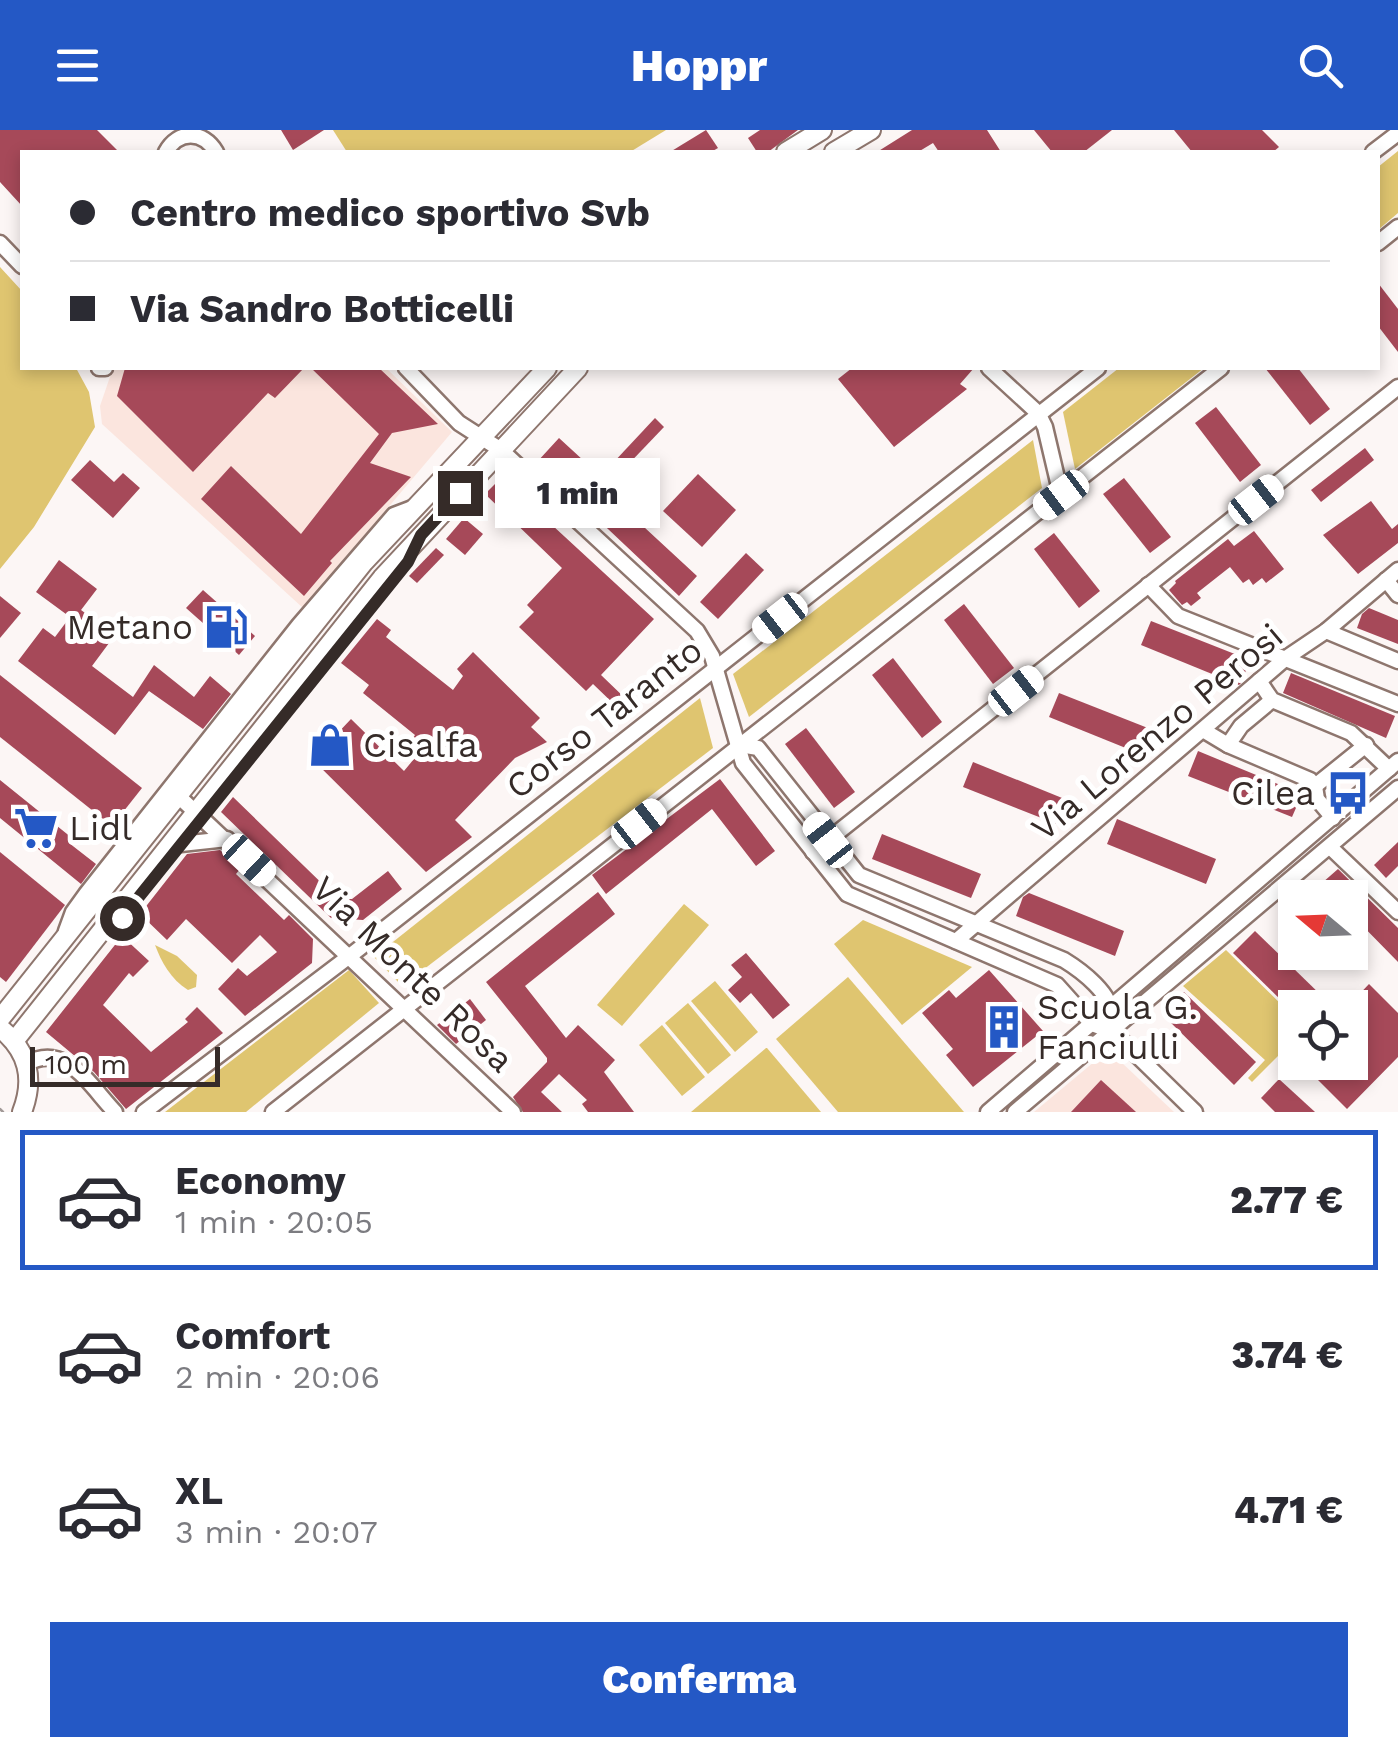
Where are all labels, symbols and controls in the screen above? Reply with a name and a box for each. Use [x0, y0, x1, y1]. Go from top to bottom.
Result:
icon: menu [50, 38, 105, 93]
icon: search [1293, 38, 1348, 93]
text: Hoppr [631, 39, 767, 92]
text: Centro medico sportivo Svb [130, 191, 650, 235]
text: Via Sandro Botticelli [130, 287, 514, 331]
callout: 1 min [495, 458, 660, 528]
car [1028, 465, 1094, 525]
car [1223, 470, 1289, 530]
route end [438, 471, 483, 516]
text: 1 min [536, 474, 619, 512]
car [747, 588, 813, 648]
fuel station icon: Metano [202, 603, 250, 651]
place label: Metano [67, 606, 193, 648]
street label: Via Lorenzo Perosi [1023, 615, 1291, 849]
street label: Corso Taranto [498, 628, 710, 808]
car [983, 661, 1049, 721]
shop icon: Cisalfa [306, 721, 354, 769]
place label: Cisalfa [363, 724, 478, 766]
bus stop icon: Cilea [1324, 769, 1372, 817]
place label: Cilea [1231, 772, 1315, 814]
car [606, 794, 672, 854]
supermarket icon: Lidl [12, 804, 60, 852]
place label: Lidl [69, 807, 132, 849]
car [798, 807, 858, 873]
car [217, 829, 281, 891]
street label: Via Monte Rosa [304, 867, 522, 1081]
north arrow [1278, 880, 1368, 970]
map controls [1278, 880, 1368, 1080]
route start [100, 896, 145, 941]
place label: Scuola G. Fanciulli [1037, 986, 1198, 1068]
button: locate [1278, 990, 1368, 1080]
building icon: Scuola G. Fanciulli [980, 1003, 1028, 1051]
scale bar [30, 1042, 220, 1086]
text: 100 m [45, 1048, 127, 1081]
icon: car [55, 1155, 145, 1245]
text: Economy [175, 1159, 346, 1203]
text: 2.77 € [1230, 1178, 1343, 1222]
text: 1 min · 20:05 [175, 1203, 373, 1241]
icon: car [55, 1310, 145, 1400]
text: Comfort [175, 1314, 330, 1358]
text: 3.74 € [1231, 1333, 1343, 1377]
text: 2 min · 20:06 [175, 1358, 380, 1396]
icon: car [55, 1465, 145, 1555]
text: XL [175, 1469, 223, 1513]
text: 4.71 € [1234, 1488, 1343, 1532]
text: 3 min · 20:07 [175, 1513, 378, 1551]
button: Conferma [50, 1622, 1348, 1737]

